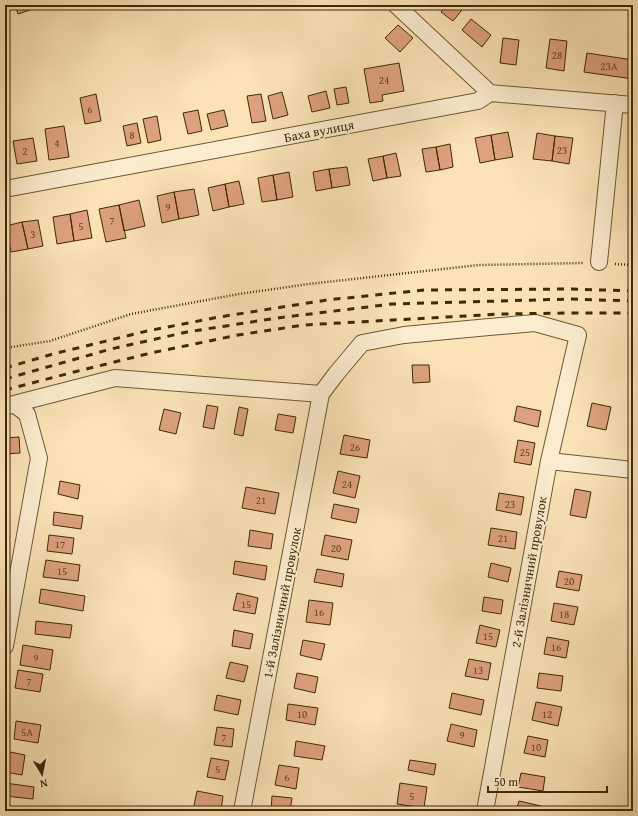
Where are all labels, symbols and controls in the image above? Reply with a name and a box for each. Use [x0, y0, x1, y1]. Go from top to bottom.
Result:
house number: 28 [552, 47, 562, 63]
house number: 23А [600, 58, 618, 74]
house number: 24 [379, 72, 389, 88]
house number: 6 [87, 101, 93, 117]
street label: Баха вулиця [282, 115, 356, 147]
house number: 8 [129, 127, 135, 143]
house number: 4 [54, 135, 60, 151]
house number: 23 [557, 142, 567, 158]
house number: 2 [22, 143, 28, 159]
house number: 9 [165, 199, 171, 215]
house number: 7 [109, 212, 115, 228]
house number: 5 [78, 218, 84, 234]
house number: 3 [30, 226, 36, 242]
house number: 26 [350, 439, 360, 455]
house number: 25 [520, 444, 530, 460]
house number: 24 [342, 476, 352, 492]
house number: 21 [256, 492, 266, 508]
street label: 2-й Залізничний провулок [506, 495, 552, 649]
house number: 23 [505, 496, 515, 512]
street label: 1-й Залізничний провулок [258, 526, 306, 680]
house number: 21 [498, 530, 508, 546]
house number: 17 [55, 536, 65, 552]
house number: 20 [331, 540, 341, 556]
house number: 15 [57, 563, 67, 579]
house number: 20 [564, 573, 574, 589]
house number: 15 [241, 596, 251, 612]
house number: 16 [314, 604, 324, 620]
house number: 18 [559, 606, 569, 622]
house number: 15 [483, 628, 493, 644]
house number: 16 [551, 639, 561, 655]
house number: 9 [33, 650, 39, 666]
house number: 13 [473, 662, 483, 678]
house number: 7 [26, 673, 32, 689]
house number: 10 [297, 706, 307, 722]
house number: 12 [542, 706, 552, 722]
house number: 5А [21, 724, 33, 740]
house number: 9 [459, 727, 465, 743]
house number: 7 [221, 729, 227, 745]
house number: 10 [531, 739, 541, 755]
north arrow [22, 754, 62, 794]
house number: 5 [215, 761, 221, 777]
scale bar [488, 768, 607, 794]
house number: 6 [284, 769, 290, 785]
text: 50 m [494, 773, 518, 790]
text: N [38, 775, 49, 792]
house number: 5 [409, 788, 415, 804]

